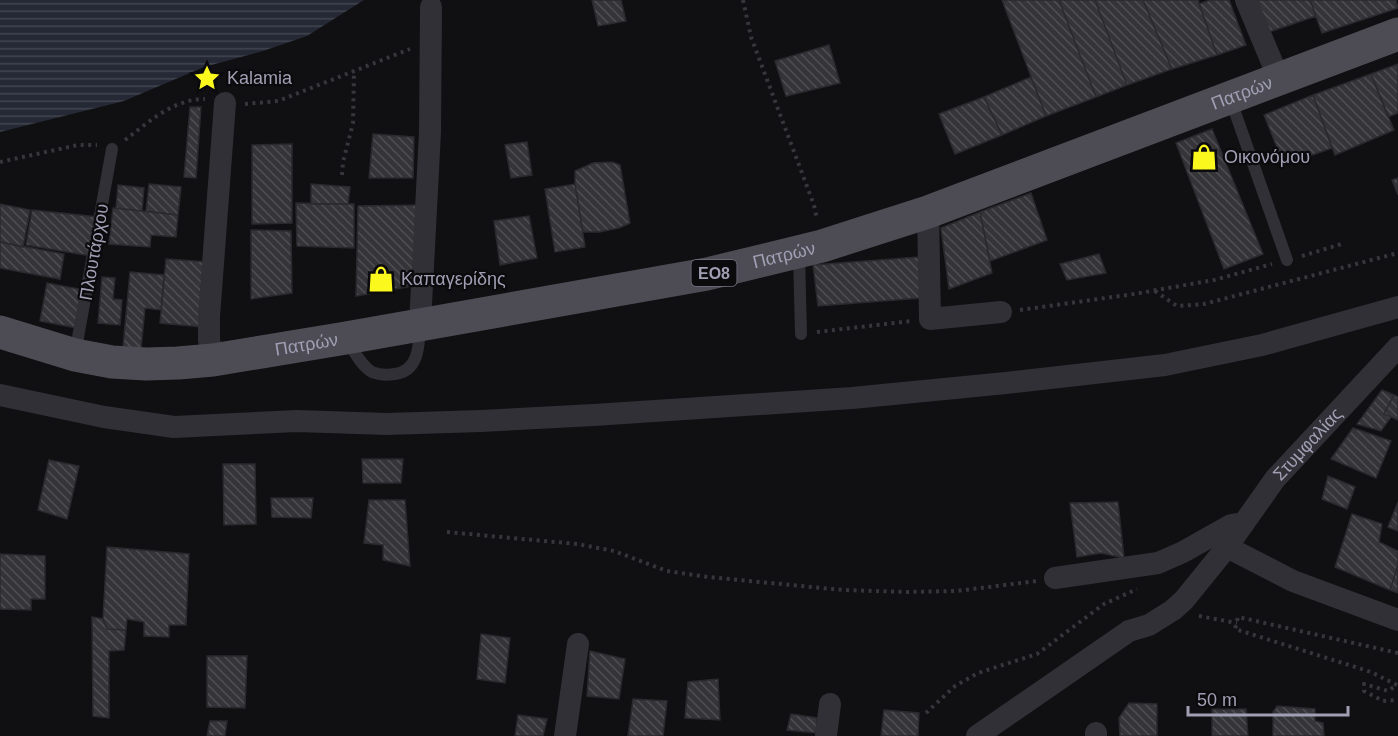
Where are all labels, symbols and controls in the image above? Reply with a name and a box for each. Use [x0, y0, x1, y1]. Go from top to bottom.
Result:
place icon: Kalamia [192, 63, 222, 93]
place label: Kalamia [227, 68, 293, 88]
street label: Πατρών [1208, 72, 1275, 114]
shop icon: Οικονόμου [1189, 142, 1219, 172]
place label: Οικονόμου [1224, 147, 1310, 167]
street label: Πλουτάρχου [76, 202, 112, 302]
street label: Πατρών [751, 238, 817, 273]
road number: ΕΟ8 [692, 260, 736, 286]
shop icon: Καπαγερίδης [366, 264, 396, 294]
place label: Καπαγερίδης [401, 269, 506, 289]
street label: Πατρών [273, 329, 340, 360]
street label: Στυμφαλίας [1269, 403, 1346, 484]
scale bar [1188, 679, 1348, 717]
text: 50 m [1197, 690, 1237, 710]

